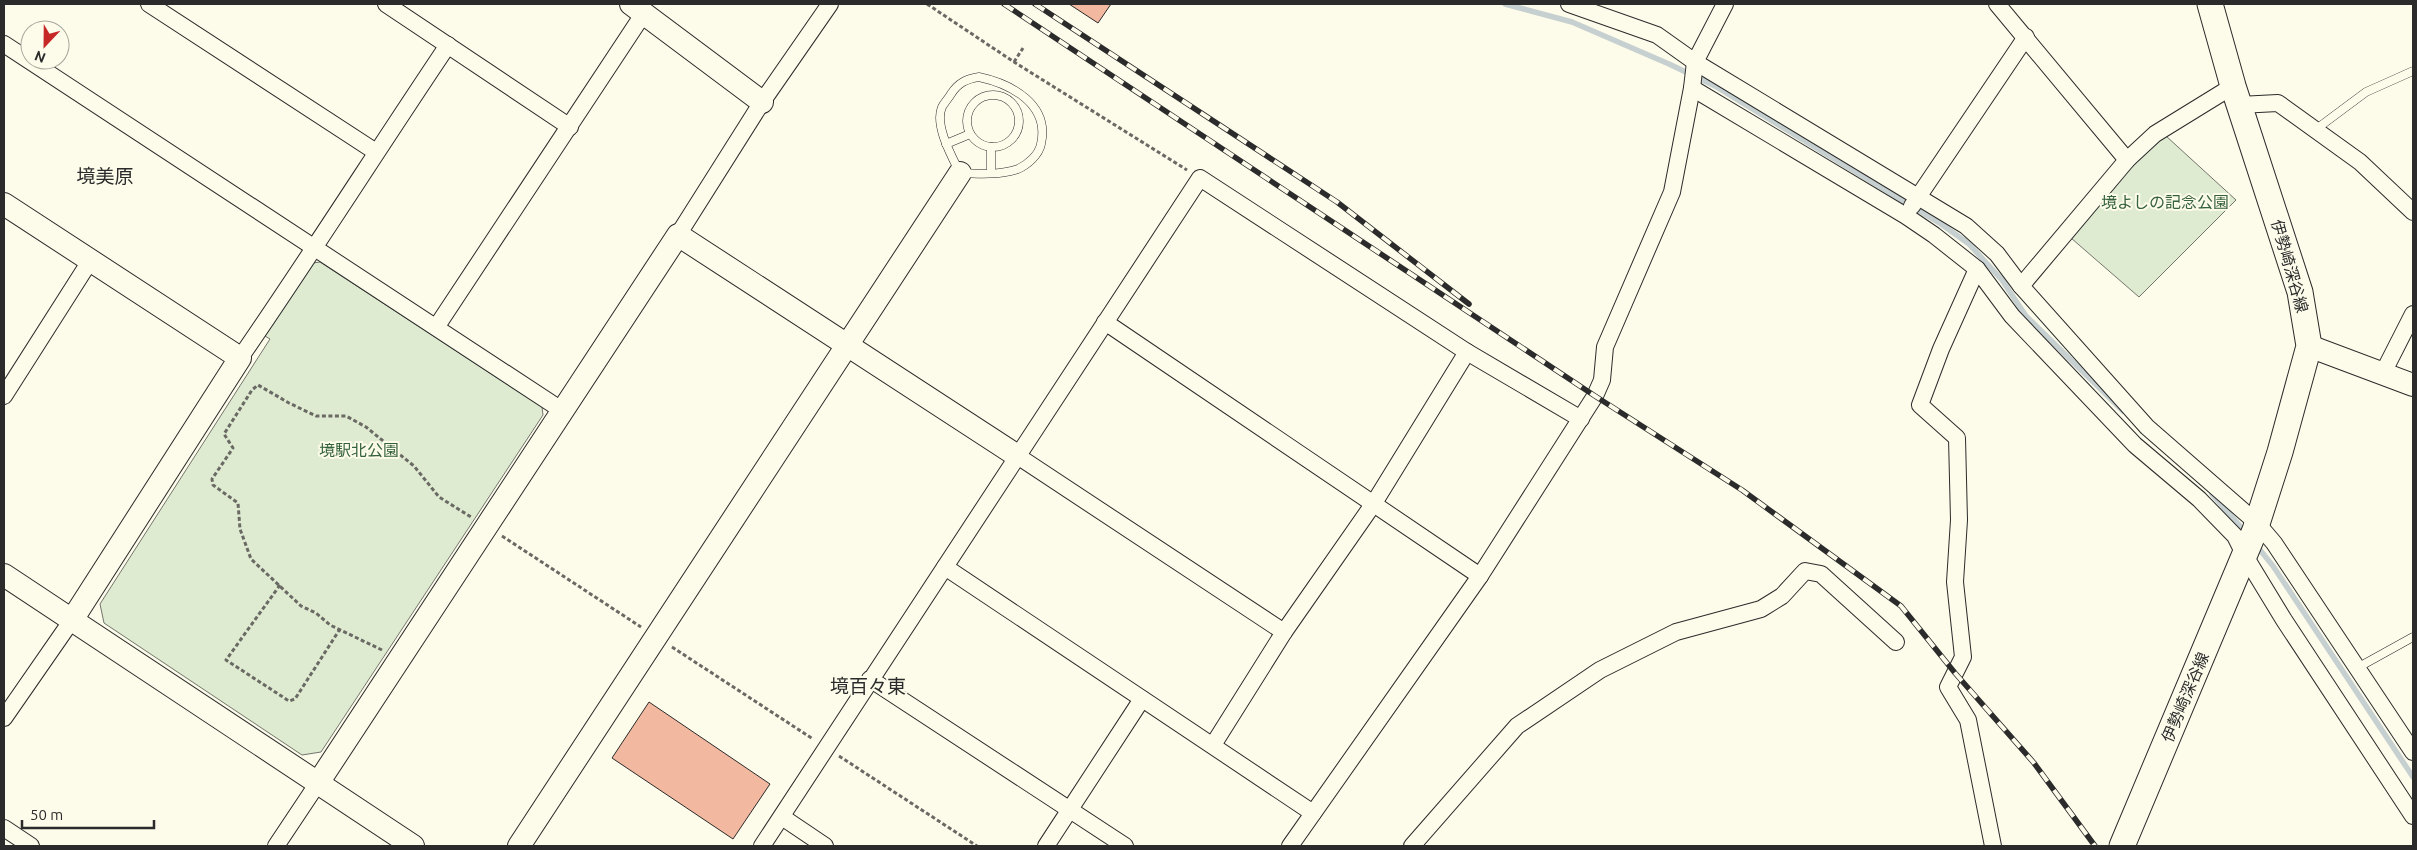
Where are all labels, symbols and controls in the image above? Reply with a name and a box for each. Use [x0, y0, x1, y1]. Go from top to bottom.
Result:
north arrow [20, 20, 70, 70]
text: N [32, 48, 48, 66]
district label: 境美原 [76, 165, 134, 187]
park label: 境よしの記念公園 [2101, 193, 2229, 211]
street label: 伊勢崎深谷線 [2268, 217, 2312, 315]
park label: 境駅北公園 [319, 441, 399, 459]
street label: 伊勢崎深谷線 [2158, 649, 2212, 745]
district label: 境百々東 [830, 675, 906, 697]
scale bar [22, 798, 155, 830]
text: 50 m [30, 806, 63, 823]

